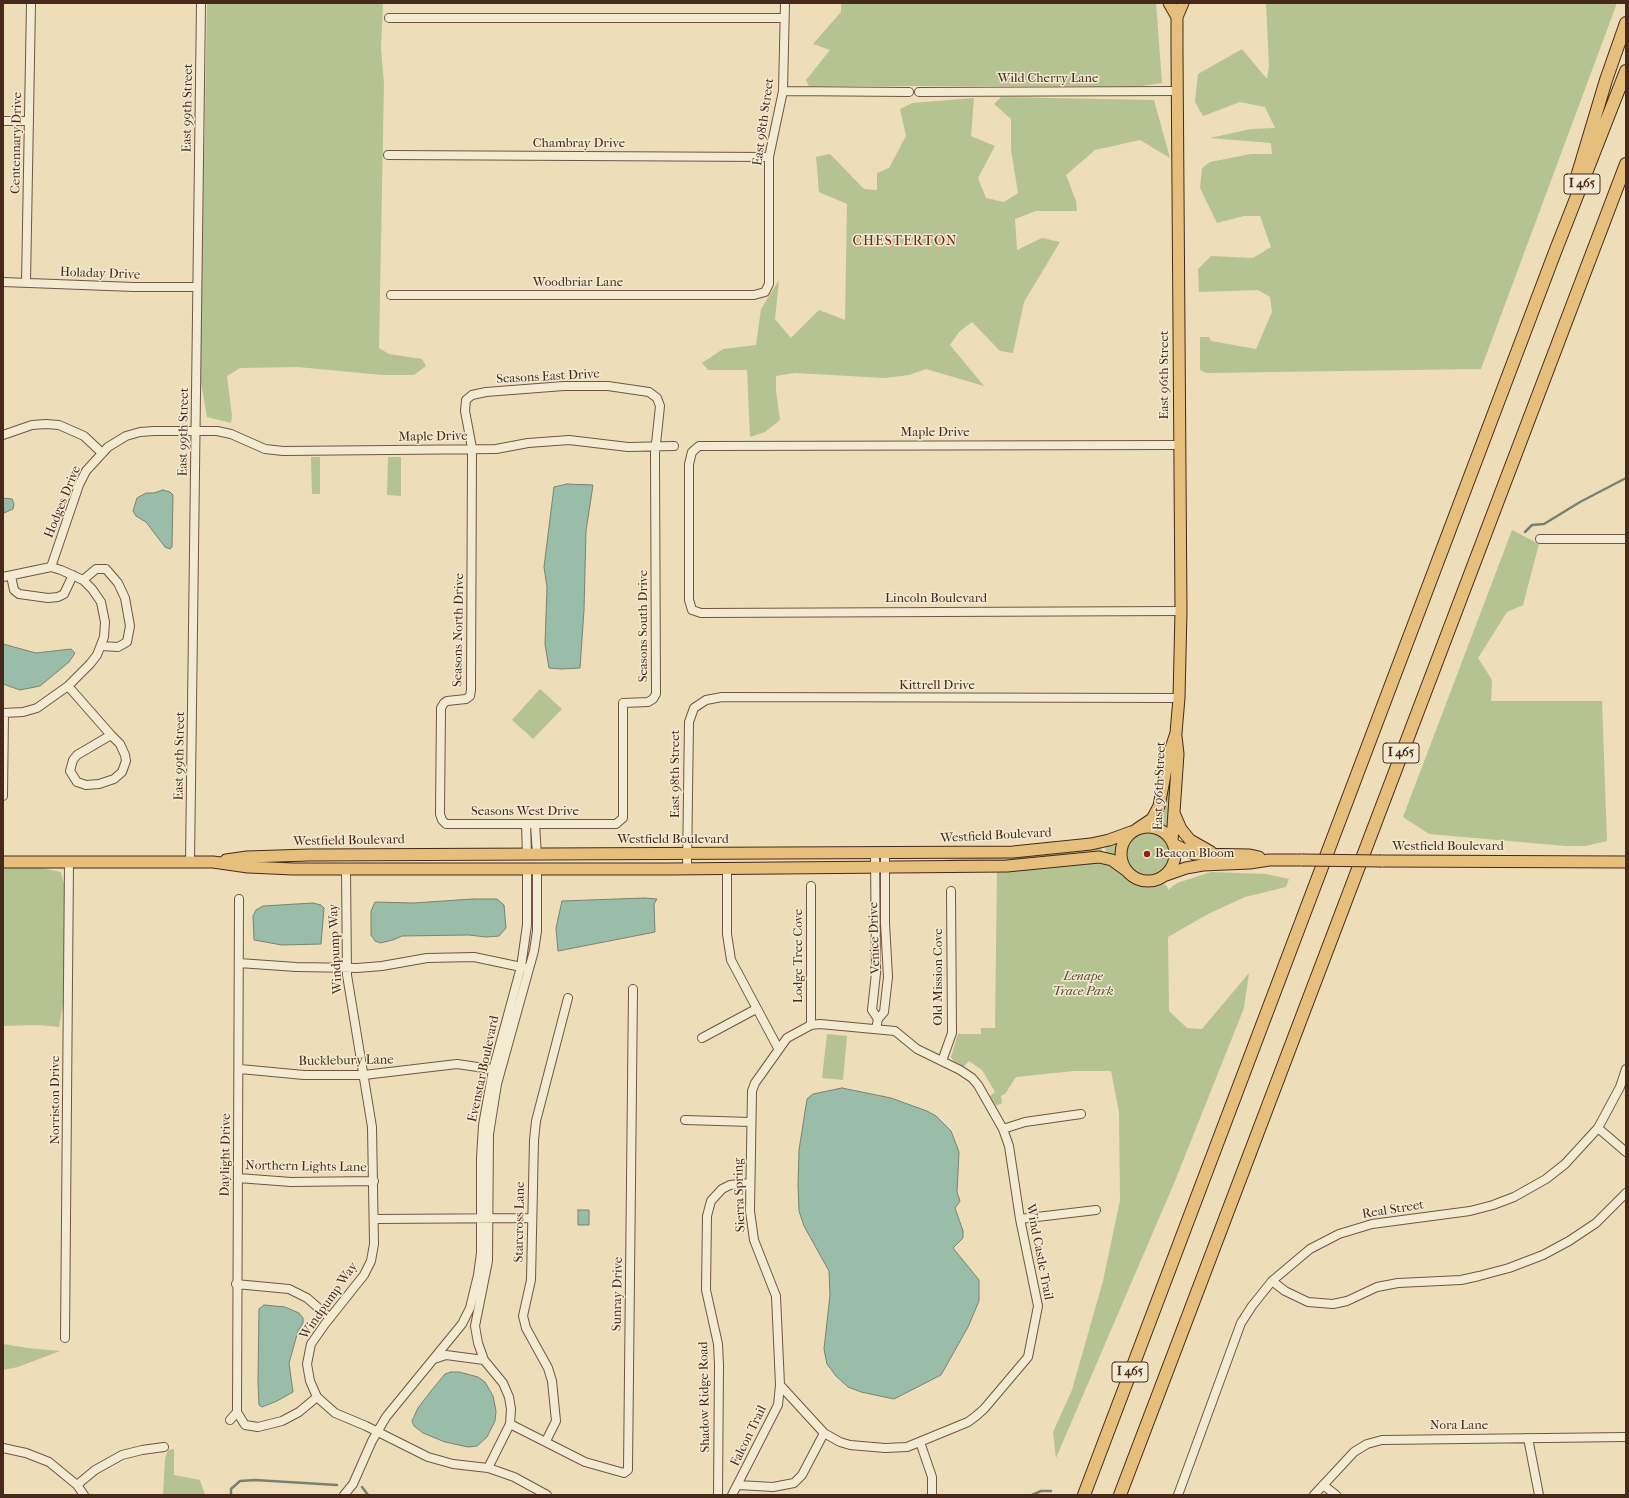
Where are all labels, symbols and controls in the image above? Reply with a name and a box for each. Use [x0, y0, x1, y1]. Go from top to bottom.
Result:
street label: East 99th Street [179, 63, 197, 153]
street label: Wild Cherry Lane [998, 71, 1098, 87]
street label: East 98th Street [750, 77, 778, 167]
street label: Centennary Drive [8, 92, 26, 194]
street label: Chambray Drive [533, 136, 625, 152]
road number: I 465 [1564, 174, 1600, 194]
district label: CHESTERTON [853, 234, 957, 250]
street label: Holaday Drive [59, 265, 141, 283]
street label: Woodbriar Lane [533, 275, 623, 291]
street label: East 96th Street [1157, 330, 1173, 420]
street label: Seasons East Drive [496, 367, 600, 387]
street label: East 99th Street [175, 387, 193, 477]
street label: Maple Drive [900, 425, 970, 441]
street label: Maple Drive [398, 429, 468, 445]
street label: Hodges Drive [41, 464, 85, 540]
street label: Seasons South Drive [636, 570, 652, 682]
street label: Seasons North Drive [450, 573, 468, 687]
street label: Lincoln Boulevard [885, 591, 987, 607]
street label: Kittrell Drive [899, 678, 975, 694]
street label: East 99th Street [171, 711, 189, 801]
street label: East 98th Street [668, 730, 684, 818]
street label: East 96th Street [1151, 741, 1169, 831]
road number: I 465 [1383, 743, 1419, 763]
street label: Seasons West Drive [471, 804, 579, 820]
street label: Westfield Boulevard [940, 825, 1052, 847]
street label: Westfield Boulevard [293, 832, 405, 850]
street label: Westfield Boulevard [617, 832, 729, 848]
street label: Westfield Boulevard [1392, 839, 1504, 855]
place label: Beacon Bloom [1155, 846, 1234, 862]
marker: Beacon Bloom [1142, 849, 1152, 859]
street label: Venice Drive [866, 902, 884, 974]
street label: Windpump Way [326, 903, 346, 995]
street label: Lodge Tree Cove [791, 909, 807, 1003]
street label: Old Mission Cove [931, 928, 947, 1026]
park label: Lenape Trace Park [1052, 969, 1114, 1000]
street label: Evenstar Boulevard [465, 1014, 503, 1124]
street label: Bucklebury Lane [298, 1052, 394, 1070]
street label: Norriston Drive [48, 1055, 64, 1145]
street label: Daylight Drive [217, 1113, 235, 1197]
street label: Northern Lights Lane [245, 1158, 367, 1176]
street label: Sierra Spring [731, 1158, 749, 1232]
street label: Starcross Lane [511, 1181, 529, 1263]
street label: Real Street [1361, 1197, 1425, 1223]
street label: Wind Castle Trail [1022, 1203, 1056, 1301]
street label: Sunray Drive [610, 1257, 626, 1331]
street label: Windpump Way [297, 1259, 361, 1343]
street label: Shadow Ridge Road [696, 1341, 714, 1453]
road number: I 465 [1112, 1362, 1148, 1382]
street label: Falcon Trail [728, 1403, 770, 1469]
street label: Nora Lane [1430, 1418, 1488, 1434]

